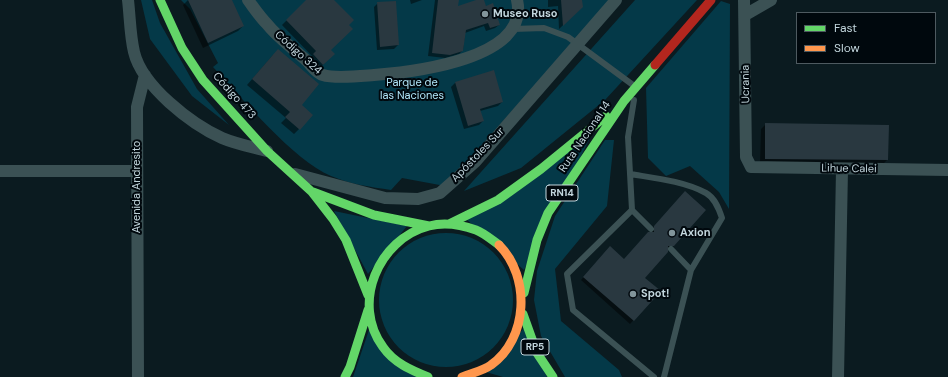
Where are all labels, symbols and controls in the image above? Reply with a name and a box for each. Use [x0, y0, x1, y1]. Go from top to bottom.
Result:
place label: Museo Ruso [493, 7, 558, 21]
marker: Museo Ruso [480, 9, 490, 19]
legend [796, 12, 936, 64]
text: Fast [834, 20, 857, 36]
street label: Código 324 [272, 28, 324, 78]
text: Slow [834, 40, 860, 56]
street label: Ucrania [739, 65, 753, 103]
street label: Código 473 [210, 70, 258, 122]
park label: Parque de las Naciones [380, 76, 444, 102]
street label: Ruta Nacional 14 [556, 99, 614, 175]
street label: Apóstoles Sur [449, 125, 507, 185]
street label: Avenida Andresito [130, 141, 144, 233]
street label: Lihue Calei [821, 162, 877, 176]
road number: RN14 [546, 185, 578, 201]
place label: Axion [680, 226, 711, 240]
marker: Axion [667, 228, 677, 238]
place label: Spot! [641, 287, 670, 301]
marker: Spot! [628, 289, 638, 299]
road number: RP5 [521, 339, 549, 355]

